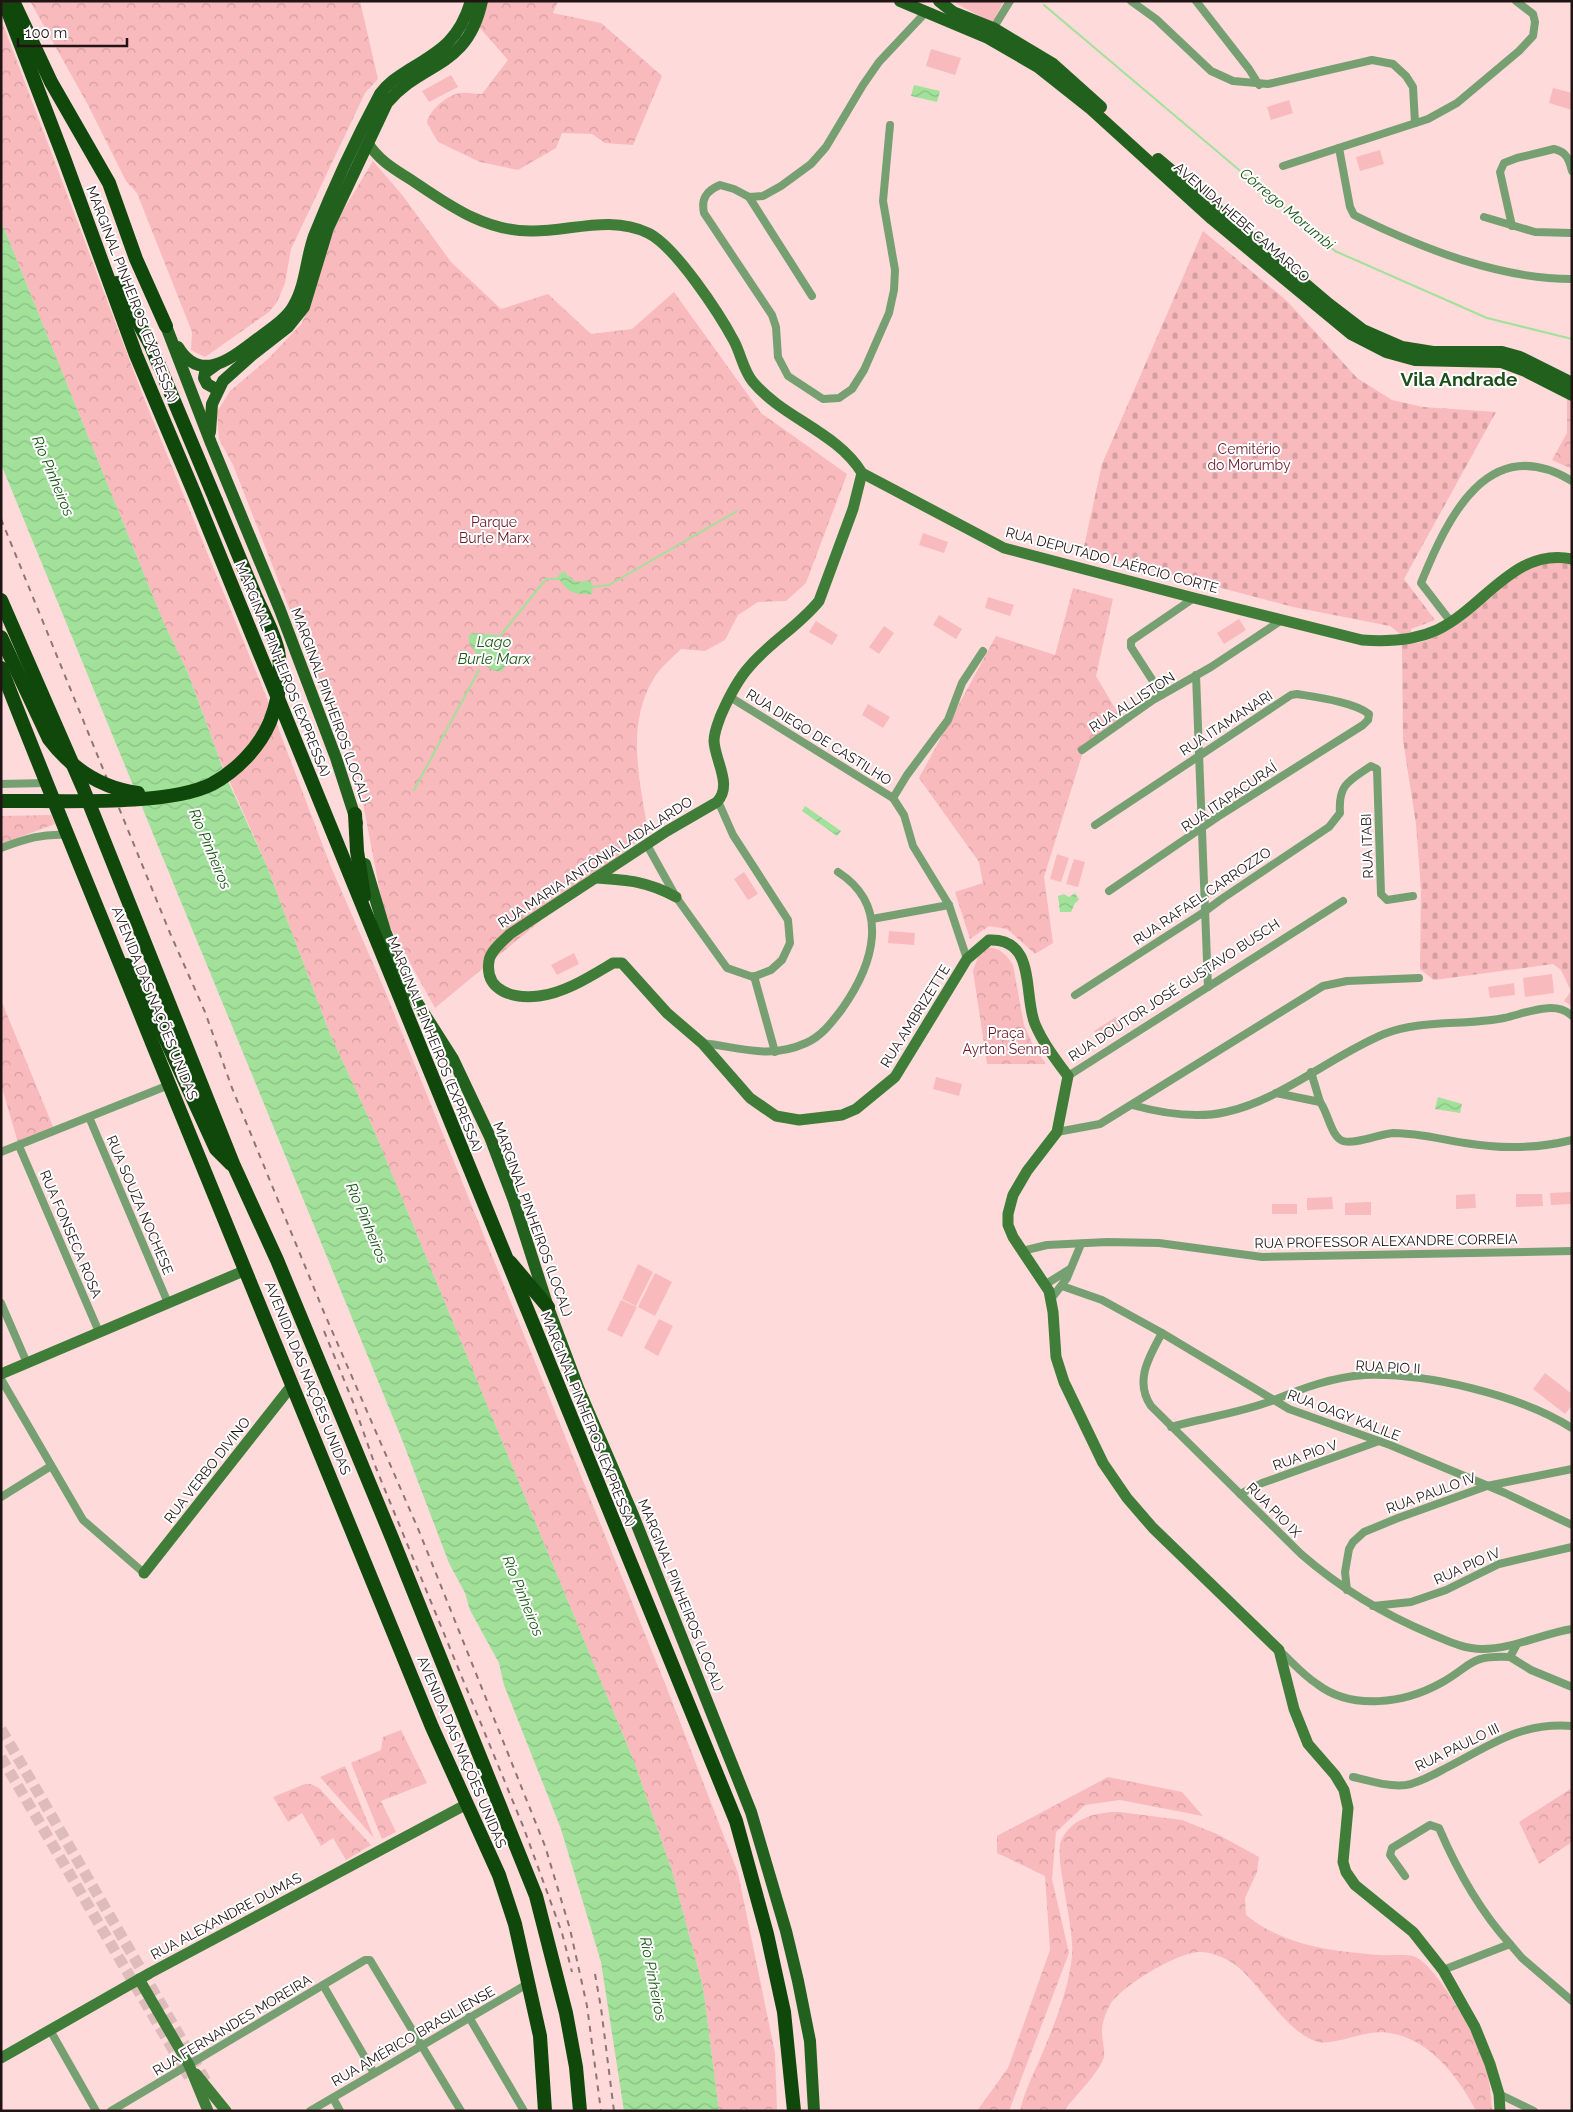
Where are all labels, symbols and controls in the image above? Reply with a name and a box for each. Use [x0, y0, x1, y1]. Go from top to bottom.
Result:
scale bar [18, 15, 126, 47]
text: 100 m [25, 24, 67, 42]
street label: AVENIDA HEBE CAMARGO [1171, 159, 1313, 285]
water label: Córrego Morumbi [1236, 164, 1338, 254]
street label: MARGINAL PINHEIROS (EXPRESSA) [83, 184, 181, 405]
district label: Vila Andrade [1401, 368, 1517, 390]
water label: Rio Pinheiros [28, 433, 78, 519]
park label: Cemitério do Morumby [1207, 441, 1291, 473]
park label: Parque Burle Marx [459, 514, 529, 546]
street label: RUA DEPUTADO LAÉRCIO CORTE [1004, 523, 1220, 596]
street label: MARGINAL PINHEIROS (EXPRESSA) [232, 559, 334, 779]
street label: MARGINAL PINHEIROS (LOCAL) [288, 606, 374, 805]
water label: Lago Burle Marx [458, 633, 531, 668]
street label: RUA ALLISTON [1086, 668, 1178, 736]
street label: RUA DIEGO DE CASTILHO [743, 686, 895, 788]
street label: RUA ITAMANARI [1177, 687, 1275, 759]
street label: RUA ITAPACURAÍ [1178, 758, 1280, 835]
street label: RUA MARIA ANTÔNIA LADALARDO [494, 792, 695, 931]
water label: Rio Pinheiros [185, 806, 235, 892]
street label: RUA ITABI [1358, 813, 1376, 879]
street label: RUA RAFAEL CARROZZO [1130, 844, 1274, 948]
street label: AVENIDA DAS NAÇÕES UNIDAS [109, 904, 202, 1102]
street label: RUA DOUTOR JOSÉ GUSTAVO BUSCH [1065, 915, 1283, 1064]
street label: MARGINAL PINHEIROS (EXPRESSA) [384, 934, 486, 1154]
street label: RUA AMBRIZETTE [877, 962, 953, 1070]
park label: Praça Ayrton Senna [963, 1025, 1049, 1057]
street label: MARGINAL PINHEIROS (LOCAL) [490, 1120, 576, 1319]
street label: RUA SOUZA NOCHESE [103, 1133, 177, 1277]
street label: RUA FONSECA ROSA [37, 1168, 105, 1301]
water label: Rio Pinheiros [342, 1180, 392, 1266]
street label: RUA PROFESSOR ALEXANDRE CORREIA [1254, 1231, 1518, 1251]
street label: AVENIDA DAS NAÇÕES UNIDAS [262, 1279, 355, 1477]
street label: MARGINAL PINHEIROS (EXPRESSA) [537, 1309, 639, 1529]
street label: RUA PIO II [1355, 1357, 1421, 1377]
street label: RUA OAGY KALILE [1285, 1386, 1403, 1444]
street label: RUA VERBO DIVINO [161, 1414, 253, 1526]
street label: RUA PIO V [1271, 1436, 1340, 1474]
street label: RUA PAULO IV [1384, 1469, 1479, 1517]
street label: RUA PIO IX [1243, 1479, 1305, 1541]
street label: MARGINAL PINHEIROS (LOCAL) [635, 1497, 727, 1694]
street label: RUA PIO IV [1431, 1544, 1503, 1588]
water label: Rio Pinheiros [499, 1553, 547, 1639]
street label: AVENIDA DAS NAÇÕES UNIDAS [414, 1653, 511, 1851]
street label: RUA PAULO III [1412, 1720, 1502, 1774]
street label: RUA ALEXANDRE DUMAS [148, 1869, 305, 1963]
water label: Rio Pinheiros [636, 1935, 670, 2023]
street label: RUA FERNANDES MOREIRA [150, 1971, 315, 2079]
street label: RUA AMÉRICO BRASILIENSE [328, 1982, 497, 2089]

